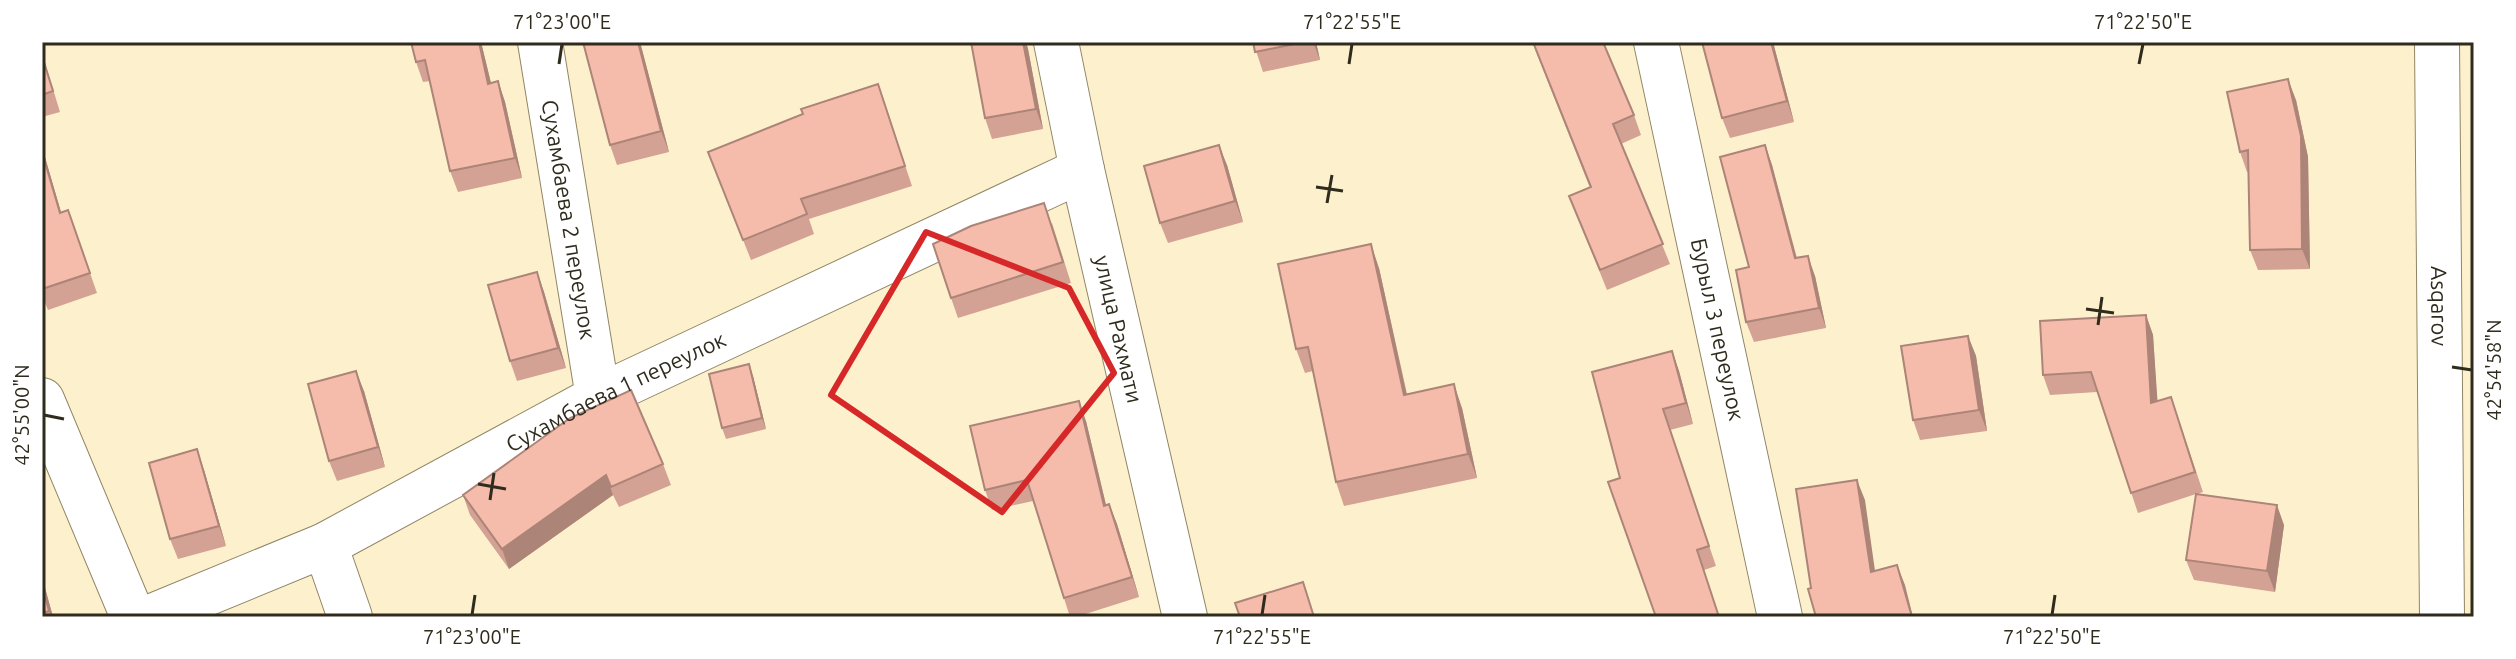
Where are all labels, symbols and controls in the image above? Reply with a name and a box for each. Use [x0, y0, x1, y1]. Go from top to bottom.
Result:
text: 71°23'00"E [513, 10, 611, 33]
text: 71°22'55"E [1303, 10, 1401, 33]
text: 71°22'50"E [2094, 10, 2192, 33]
street label: Сухамбаева 2 переулок [538, 98, 601, 341]
street label: Бурыл 3 переулок [1687, 236, 1750, 423]
street label: улица Рахмати [1090, 253, 1148, 405]
street label: Asqarov [2427, 266, 2453, 346]
text: 42°54'58"N [2482, 319, 2505, 421]
street label: Сухамбаева 1 переулок [501, 326, 729, 457]
text: 42°55'00"N [10, 364, 33, 466]
text: 71°23'00"E [423, 625, 521, 648]
text: 71°22'55"E [1213, 625, 1311, 648]
text: 71°22'50"E [2003, 625, 2101, 648]

